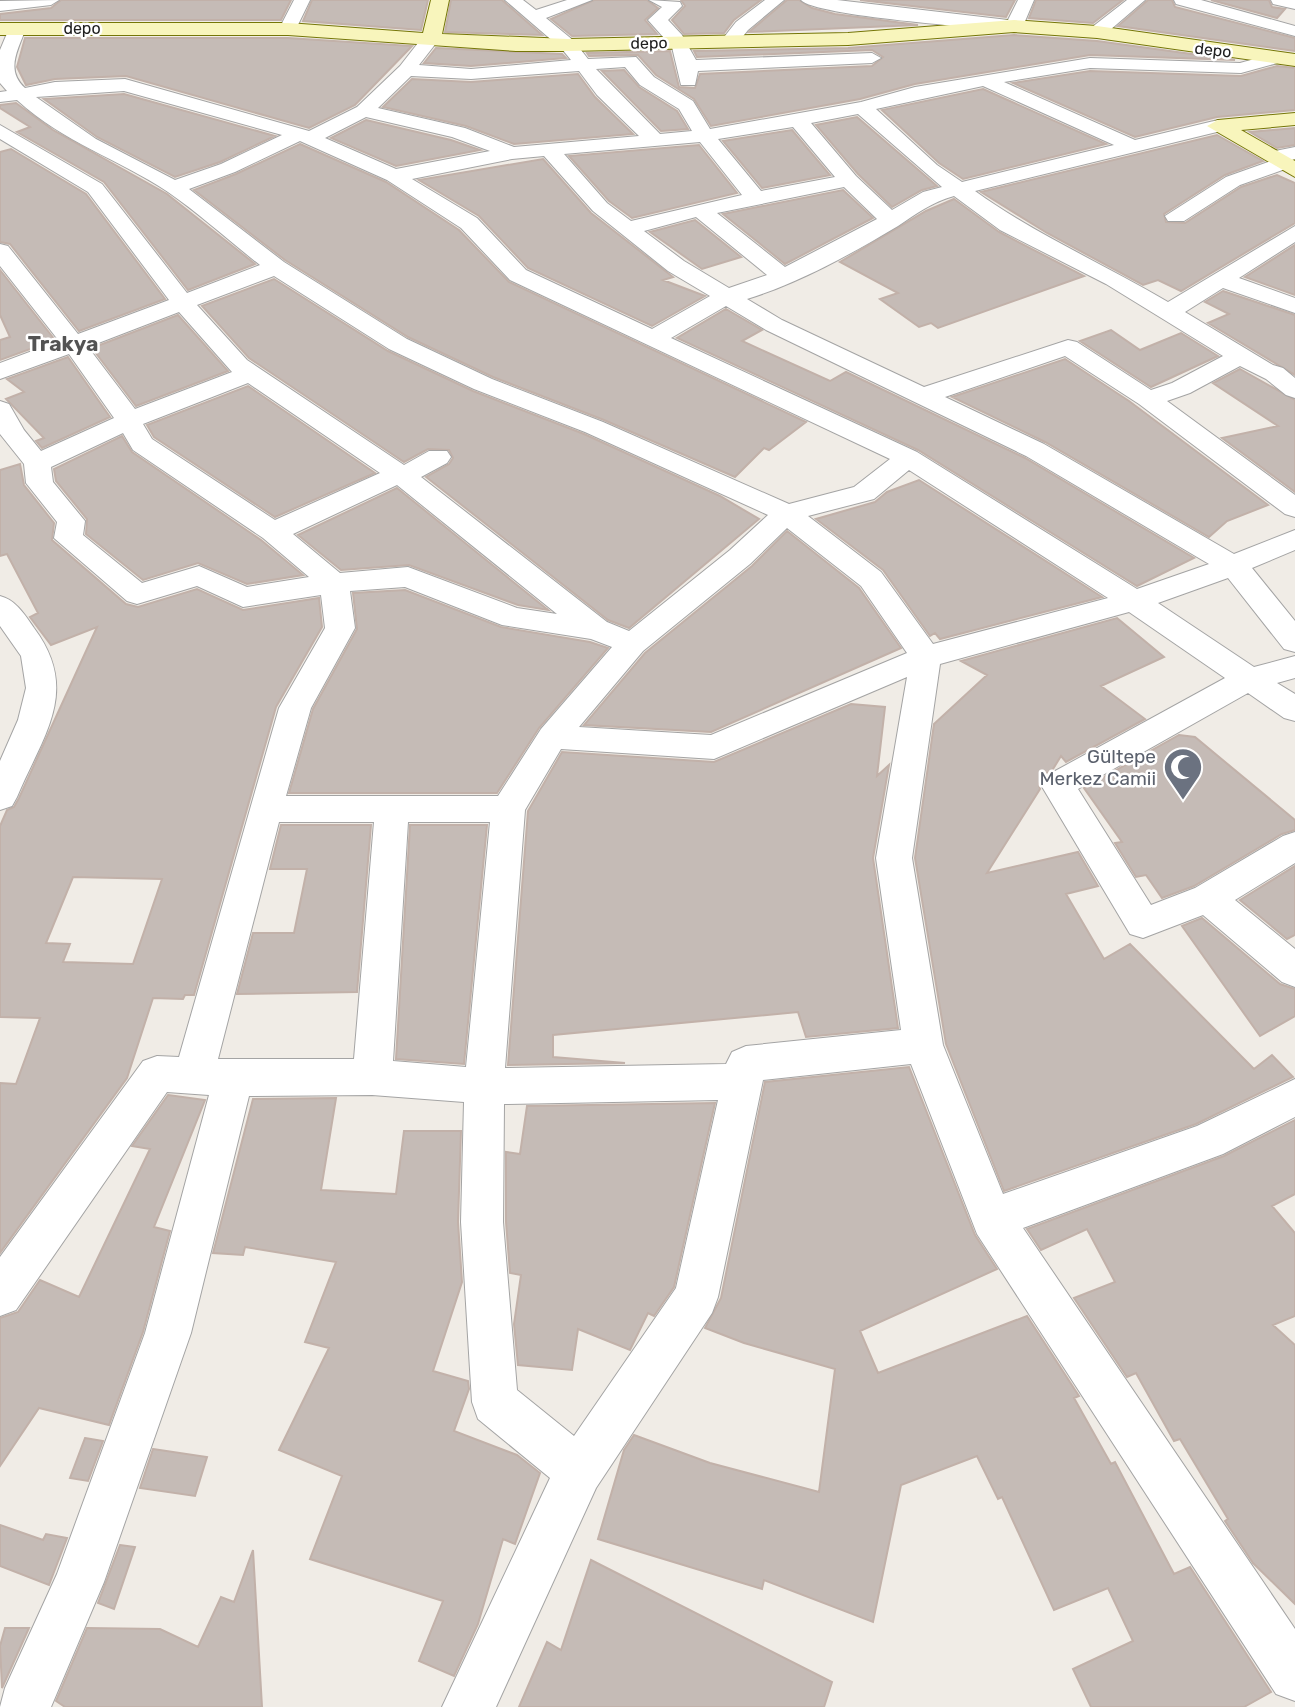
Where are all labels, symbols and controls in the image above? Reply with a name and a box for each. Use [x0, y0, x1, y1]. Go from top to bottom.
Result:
street label: depo [63, 19, 101, 38]
street label: depo [630, 33, 668, 53]
street label: depo [1194, 39, 1232, 61]
district label: Trakya [28, 331, 98, 356]
place label: Gültepe Merkez Camii [1040, 745, 1156, 790]
mosque icon: Gültepe Merkez Camii [1162, 746, 1204, 801]

